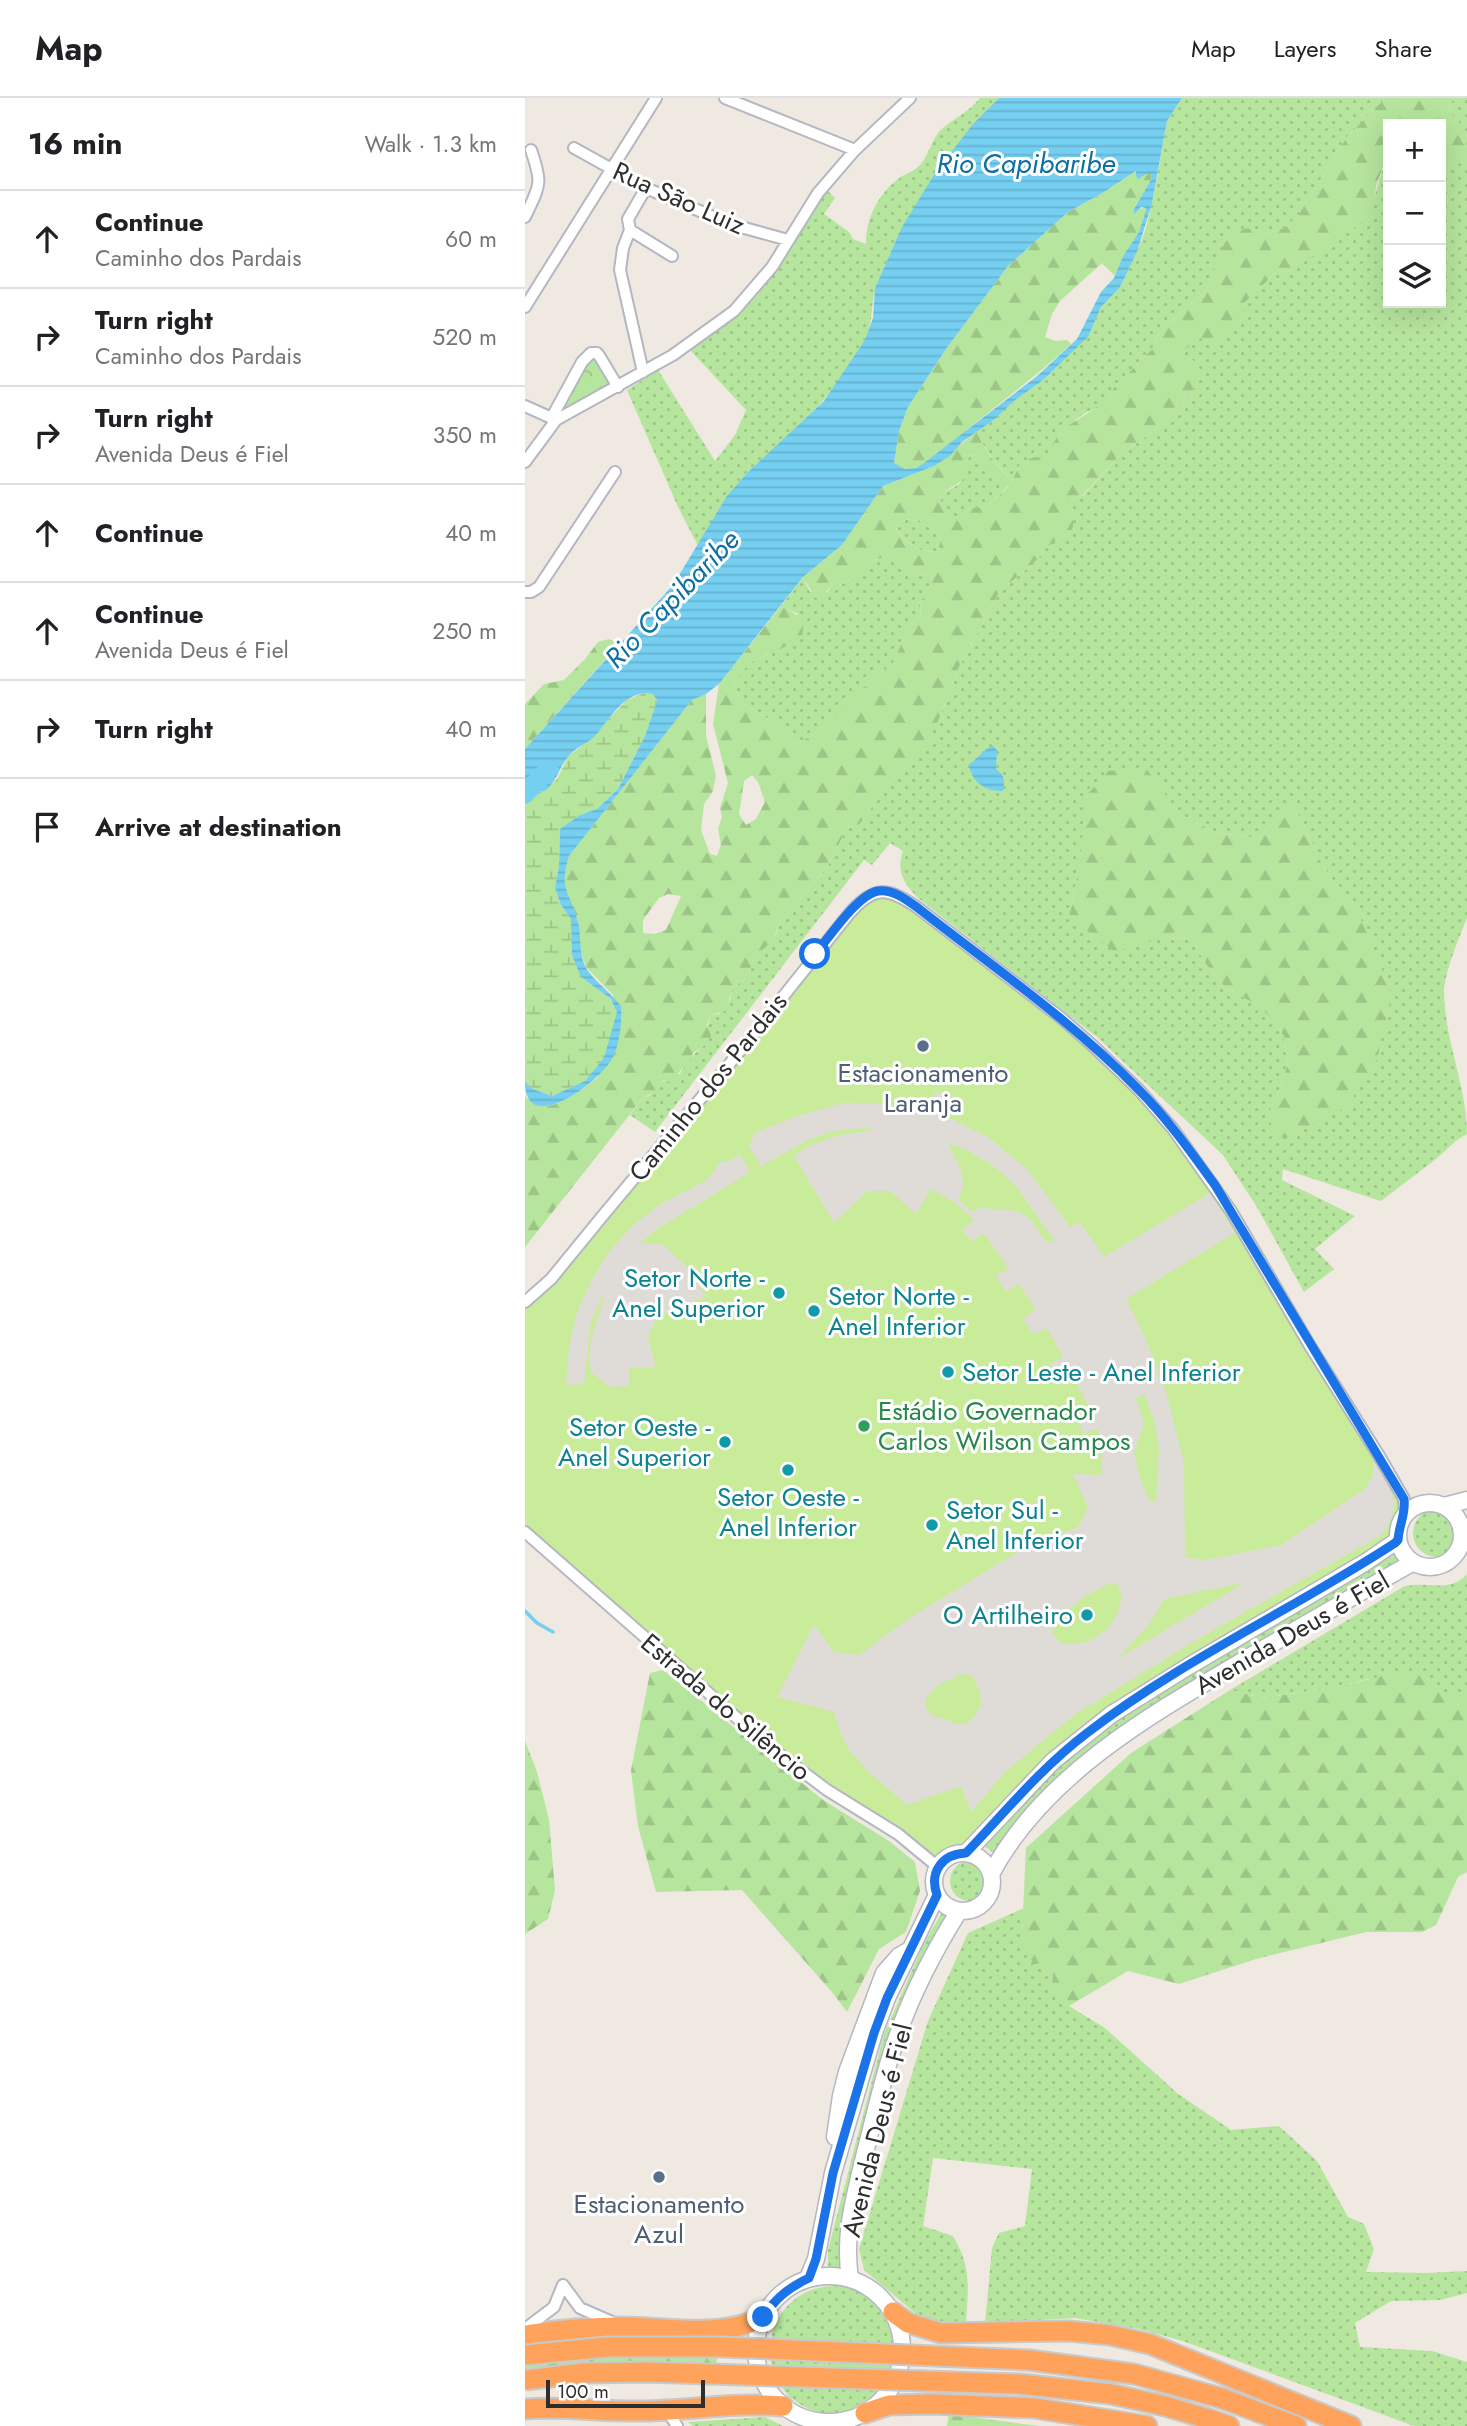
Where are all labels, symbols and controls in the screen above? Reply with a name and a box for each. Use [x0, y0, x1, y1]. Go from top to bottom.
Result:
text: Map [35, 25, 103, 72]
text: Map [1191, 31, 1236, 66]
text: Layers [1274, 31, 1336, 66]
text: Share [1374, 31, 1432, 66]
map controls [1383, 119, 1446, 308]
button: + [1383, 119, 1446, 182]
text: 16 min [28, 122, 122, 165]
text: Walk · 1.3 km [365, 127, 497, 161]
water label: Rio Capibaribe [936, 143, 1116, 184]
street label: Rua São Luiz [607, 152, 751, 244]
button: − [1383, 182, 1446, 245]
text: Continue [95, 203, 204, 241]
icon: ahead [28, 220, 66, 258]
text: 60 m [445, 222, 497, 256]
text: Caminho dos Pardais [95, 241, 301, 275]
button: layers [1383, 245, 1446, 308]
text: Turn right [95, 301, 213, 339]
icon: right [28, 318, 66, 356]
text: 520 m [432, 320, 497, 354]
text: Caminho dos Pardais [95, 339, 301, 373]
text: Turn right [95, 399, 213, 437]
icon: right [28, 416, 66, 454]
text: 350 m [433, 418, 497, 452]
text: Avenida Deus é Fiel [95, 437, 289, 471]
icon: ahead [28, 514, 66, 552]
text: Continue [95, 514, 204, 552]
text: 40 m [445, 516, 497, 550]
water label: Rio Capibaribe [595, 520, 749, 678]
text: Continue [95, 595, 204, 633]
icon: ahead [28, 612, 66, 650]
text: 250 m [432, 614, 497, 648]
text: Avenida Deus é Fiel [95, 633, 289, 667]
icon: right [28, 710, 66, 748]
text: Turn right [95, 710, 213, 748]
text: 40 m [445, 712, 497, 746]
icon: arrive [28, 808, 66, 846]
text: Arrive at destination [95, 808, 342, 846]
route start [799, 938, 830, 969]
street label: Caminho dos Pardais [620, 984, 796, 1190]
marker: Estacionamento Laranja [915, 1038, 931, 1054]
place label: Estacionamento Laranja [838, 1054, 1008, 1122]
place label: Setor Norte - Anel Superior [612, 1259, 766, 1327]
place label: Setor Norte - Anel Inferior [828, 1277, 969, 1345]
marker: Setor Norte - Anel Superior [771, 1285, 787, 1301]
marker: Setor Norte - Anel Inferior [806, 1303, 822, 1319]
place label: Setor Leste - Anel Inferior [962, 1353, 1241, 1391]
marker: Setor Leste - Anel Inferior [940, 1364, 956, 1380]
place label: Estádio Governador Carlos Wilson Campos [878, 1392, 1130, 1460]
place label: Setor Oeste - Anel Superior [558, 1408, 712, 1476]
marker: Estádio Governador Carlos Wilson Campos [856, 1418, 872, 1434]
marker: Setor Oeste - Anel Superior [717, 1434, 733, 1450]
marker: Setor Oeste - Anel Inferior [780, 1462, 796, 1478]
place label: Setor Oeste - Anel Inferior [717, 1478, 860, 1546]
place label: Setor Sul - Anel Inferior [946, 1491, 1084, 1559]
marker: Setor Sul - Anel Inferior [924, 1517, 940, 1533]
street label: Avenida Deus é Fiel [1188, 1562, 1396, 1704]
place label: O Artilheiro [943, 1596, 1073, 1634]
marker: O Artilheiro [1079, 1607, 1095, 1623]
street label: Estrada do Silêncio [633, 1624, 819, 1790]
street label: Avenida Deus é Fiel [832, 2019, 922, 2241]
marker: Estacionamento Azul [651, 2169, 667, 2185]
place label: Estacionamento Azul [574, 2185, 744, 2253]
route end [747, 2301, 778, 2332]
scale bar [546, 2377, 705, 2409]
text: 100 m [557, 2378, 609, 2405]

